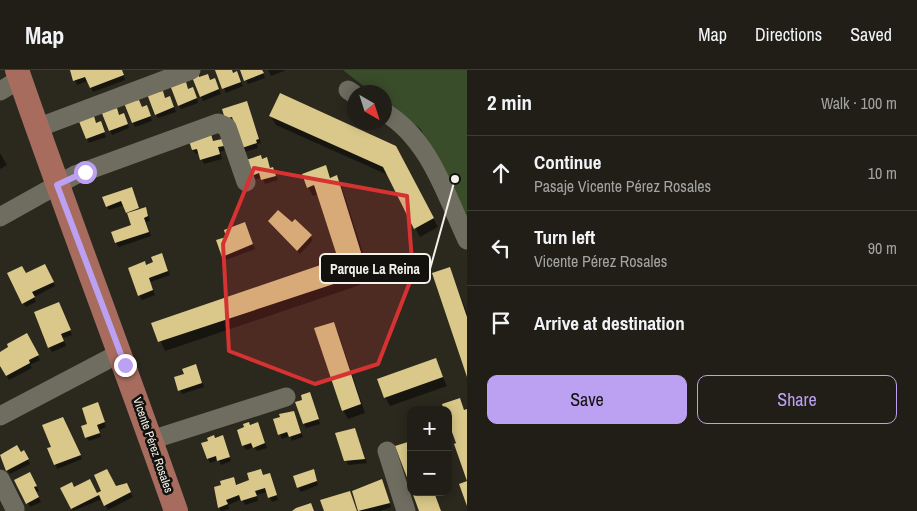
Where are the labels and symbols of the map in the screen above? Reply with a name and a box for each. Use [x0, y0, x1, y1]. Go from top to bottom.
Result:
north arrow [347, 85, 392, 130]
route start [74, 161, 97, 184]
callout: Parque La Reina [320, 254, 430, 283]
text: Parque La Reina [330, 260, 421, 278]
route end [114, 354, 137, 377]
street label: Vicente Pérez Rosales [129, 395, 177, 495]

